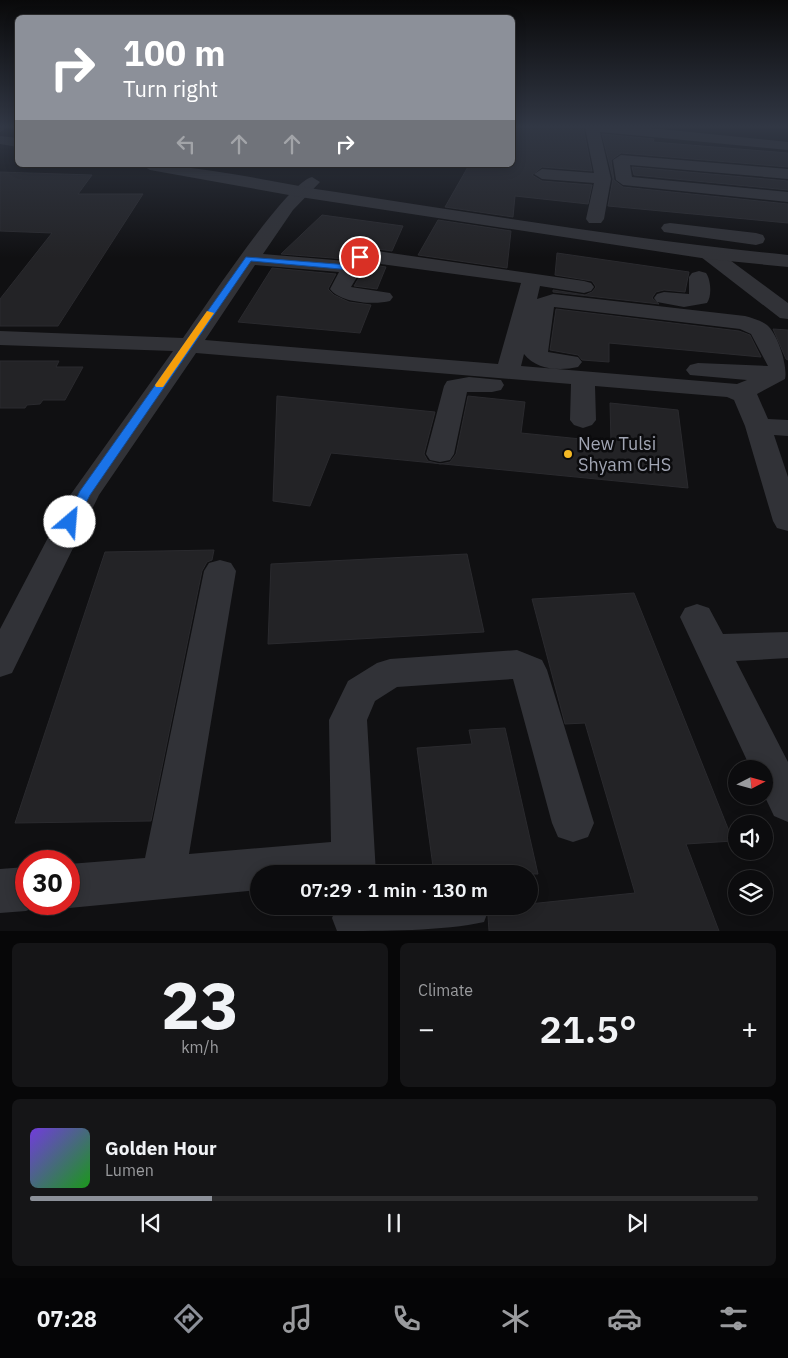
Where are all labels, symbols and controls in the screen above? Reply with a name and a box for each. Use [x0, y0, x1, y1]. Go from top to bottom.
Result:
text: 100 m [123, 30, 226, 76]
icon: right [40, 35, 105, 100]
text: Turn right [123, 74, 218, 103]
icon: left [172, 130, 200, 158]
icon: ahead [225, 130, 253, 158]
icon: ahead [278, 130, 306, 158]
icon: right [331, 130, 359, 158]
pin [339, 236, 381, 278]
icon: arrive [346, 243, 374, 271]
place label: New Tulsi Shyam CHS [578, 432, 671, 476]
marker: New Tulsi Shyam CHS [562, 448, 574, 460]
position arrow [43, 495, 95, 547]
north arrow [728, 760, 772, 805]
map controls [728, 760, 773, 915]
button: sound [728, 815, 773, 860]
speed limit sign: 30 [15, 850, 80, 915]
button: layers [728, 870, 773, 915]
text: 07:29 · 1 min · 130 m [300, 878, 488, 902]
text: 23 [161, 962, 239, 1047]
text: Climate [418, 980, 473, 1000]
text: 21.5° [539, 1004, 637, 1053]
text: − [418, 1010, 435, 1047]
text: + [741, 1010, 758, 1047]
text: km/h [181, 1037, 219, 1057]
text: Golden Hour [105, 1136, 217, 1160]
text: Lumen [105, 1160, 154, 1180]
icon: previous [137, 1209, 165, 1237]
icon: pause [380, 1209, 408, 1237]
icon: next [623, 1209, 651, 1237]
icon: directions [171, 1301, 206, 1336]
icon: music [280, 1301, 315, 1336]
icon: phone [389, 1301, 424, 1336]
icon: climate [498, 1301, 533, 1336]
icon: car [607, 1301, 642, 1336]
icon: filters [716, 1301, 751, 1336]
text: 07:28 [37, 1304, 97, 1333]

